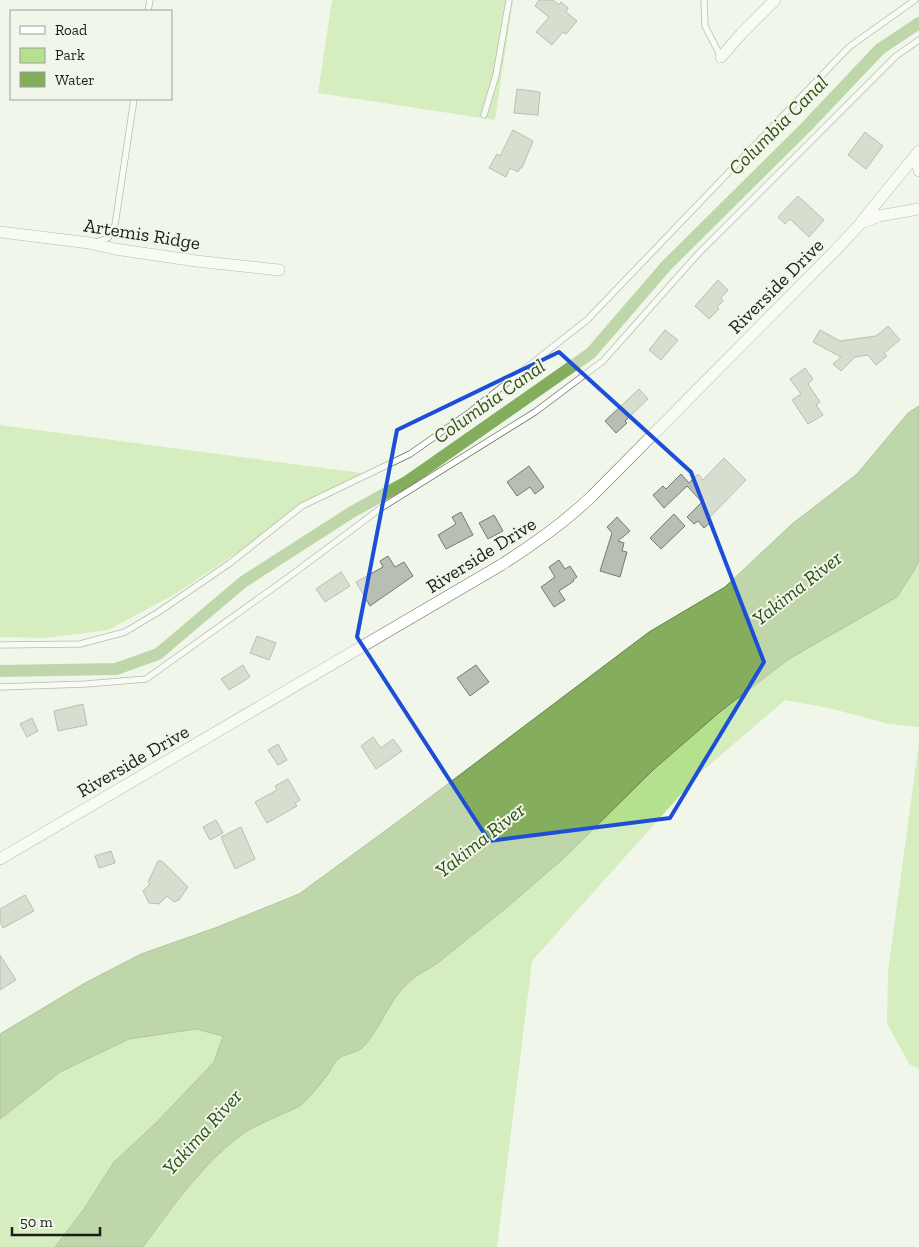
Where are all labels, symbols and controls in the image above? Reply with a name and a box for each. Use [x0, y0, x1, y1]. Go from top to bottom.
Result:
legend [10, 10, 172, 100]
text: Road [55, 21, 88, 39]
text: Park [55, 46, 85, 64]
water label: Columbia Canal [723, 70, 833, 180]
text: Water [55, 71, 95, 89]
street label: Artemis Ridge [82, 213, 202, 255]
street label: Riverside Drive [724, 234, 828, 338]
water label: Columbia Canal [429, 354, 549, 448]
street label: Riverside Drive [422, 512, 540, 598]
water label: Yakima River [748, 546, 847, 630]
street label: Riverside Drive [73, 720, 193, 802]
water label: Yakima River [431, 798, 530, 882]
water label: Yakima River [157, 1084, 247, 1180]
scale bar [12, 1204, 100, 1236]
text: 50 m [20, 1213, 53, 1231]

